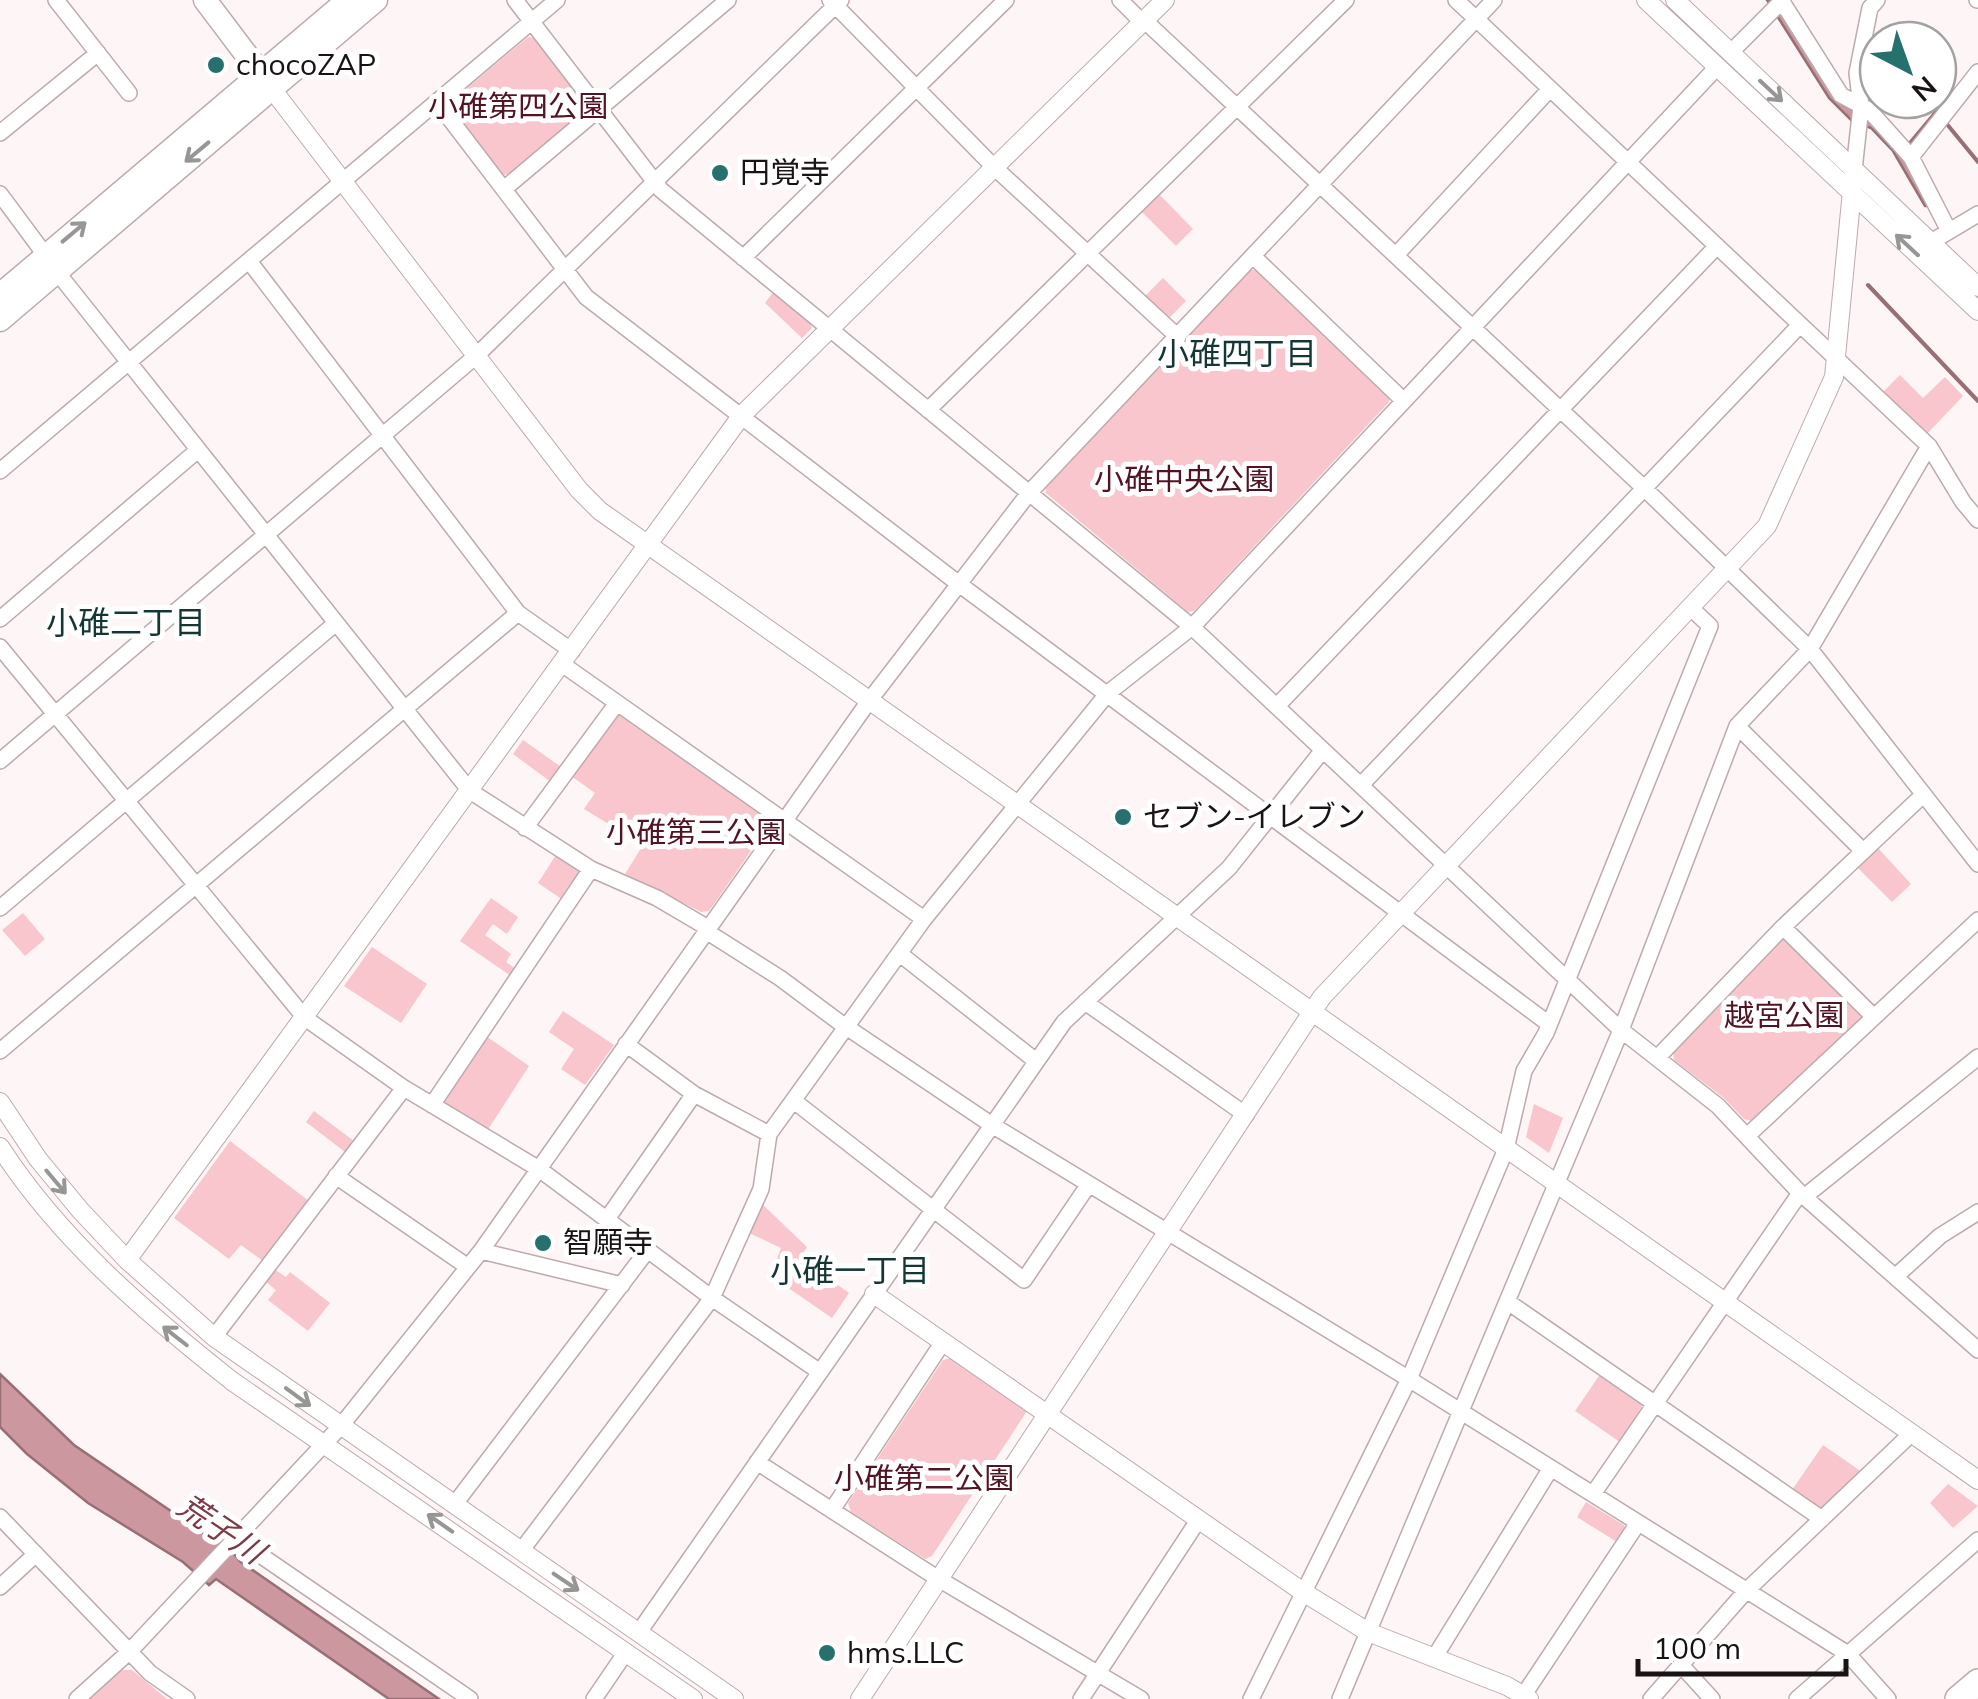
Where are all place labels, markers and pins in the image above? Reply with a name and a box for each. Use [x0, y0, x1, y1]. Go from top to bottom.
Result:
place label: chocoZAP [236, 45, 376, 83]
marker: chocoZAP [205, 54, 227, 76]
place label: 円覚寺 [740, 153, 830, 191]
marker: 円覚寺 [709, 162, 731, 184]
place label: セブン-イレブン [1143, 797, 1366, 835]
marker: セブン-イレブン [1112, 806, 1134, 828]
place label: 智願寺 [563, 1223, 653, 1261]
marker: 智願寺 [532, 1232, 554, 1254]
place label: hms.LLC [847, 1633, 965, 1671]
marker: hms.LLC [816, 1642, 838, 1664]

